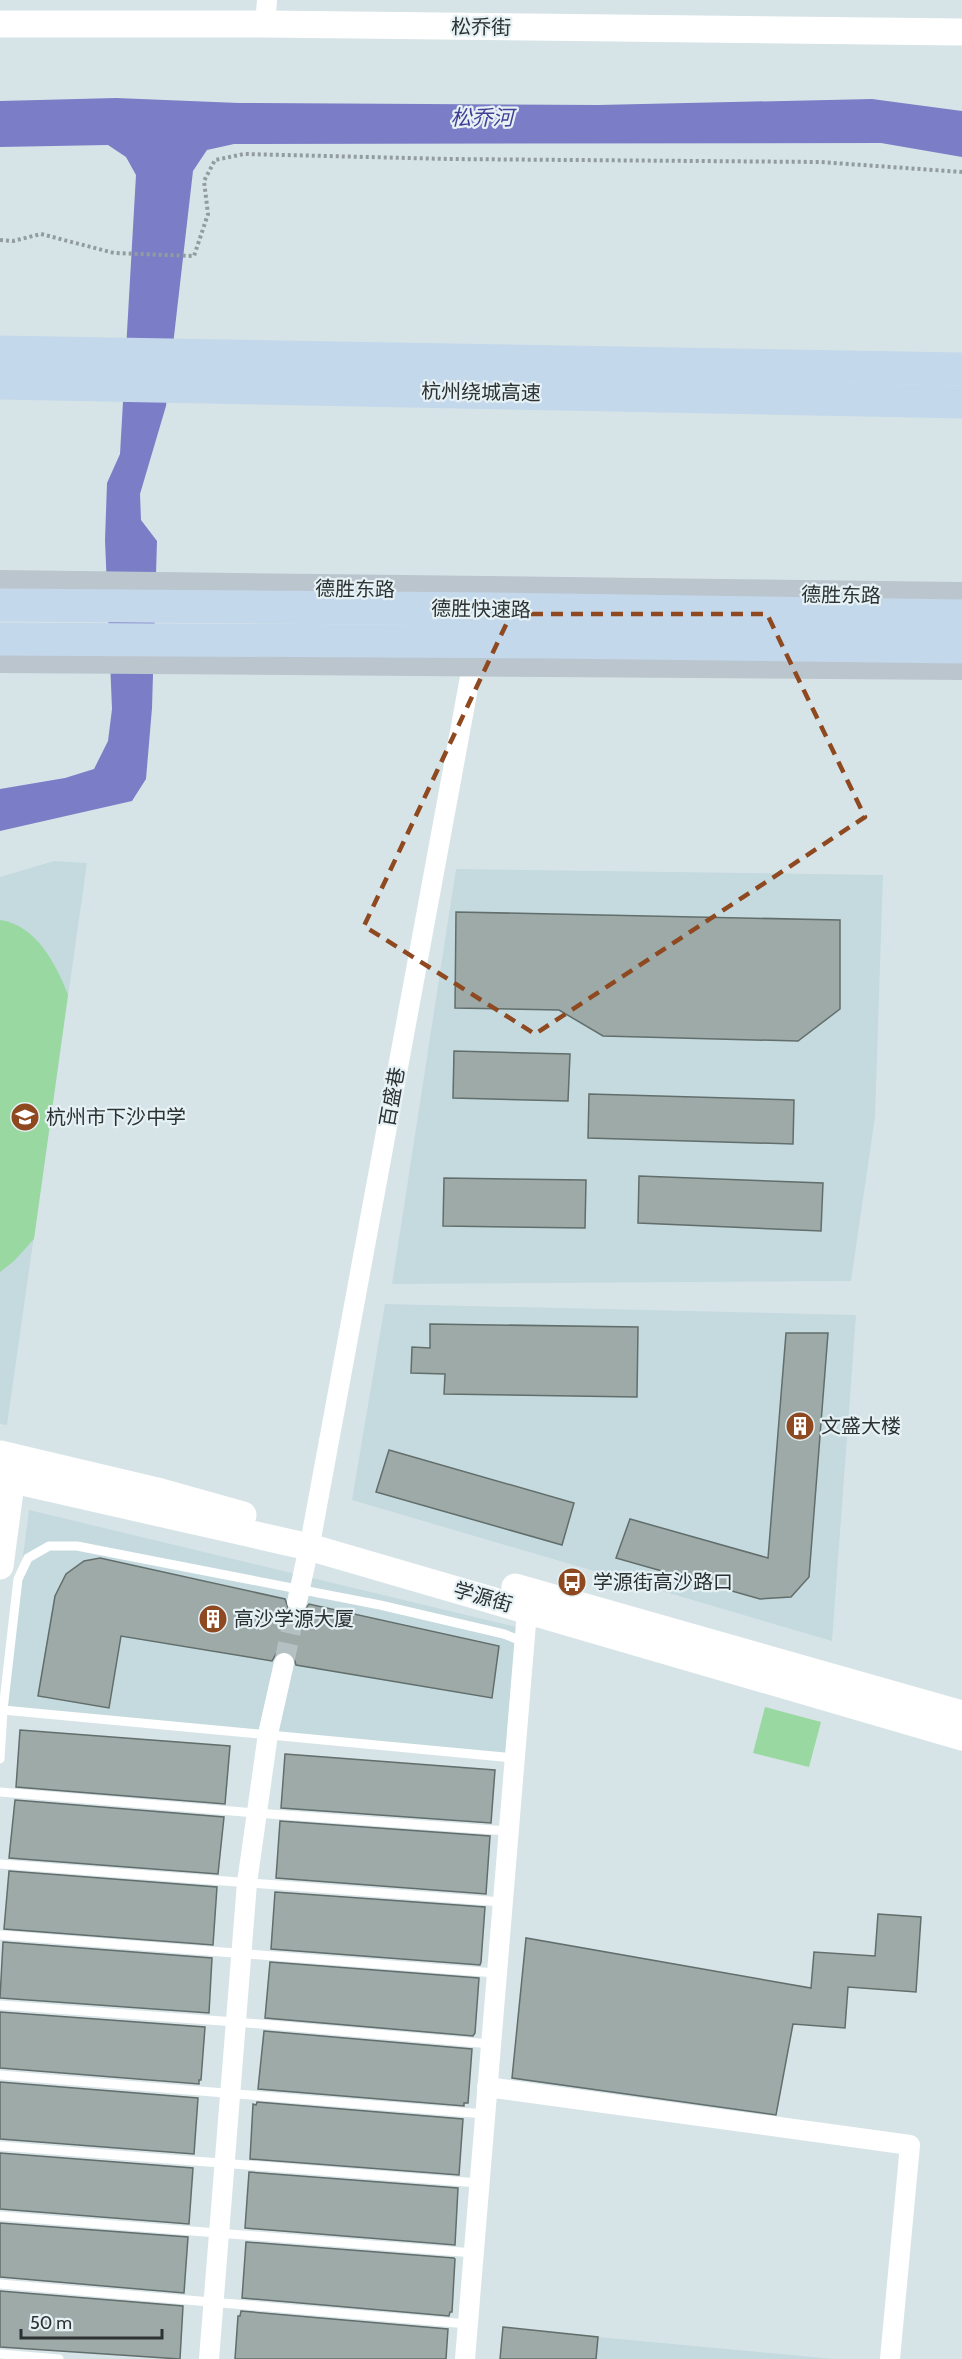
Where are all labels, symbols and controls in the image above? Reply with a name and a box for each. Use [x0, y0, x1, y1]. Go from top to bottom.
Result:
street label: 松乔街 [451, 14, 511, 40]
water label: 松乔河 [451, 105, 517, 130]
street label: 杭州绕城高速 [421, 379, 541, 405]
street label: 德胜东路 [315, 576, 395, 602]
street label: 德胜东路 [801, 582, 881, 608]
street label: 德胜快速路 [431, 596, 531, 622]
street label: 百盛巷 [375, 1065, 409, 1129]
school or university icon: 杭州市下沙中学 [9, 1101, 41, 1133]
place label: 杭州市下沙中学 [46, 1105, 186, 1129]
building icon: 文盛大楼 [784, 1410, 816, 1442]
place label: 文盛大楼 [821, 1414, 901, 1438]
bus stop icon: 学源街高沙路口 [556, 1566, 588, 1598]
place label: 学源街高沙路口 [593, 1570, 733, 1594]
street label: 学源街 [451, 1577, 515, 1617]
building icon: 高沙学源大厦 [197, 1603, 229, 1635]
place label: 高沙学源大厦 [234, 1607, 354, 1631]
scale bar [21, 2302, 162, 2340]
text: 50 m [30, 2312, 72, 2334]

